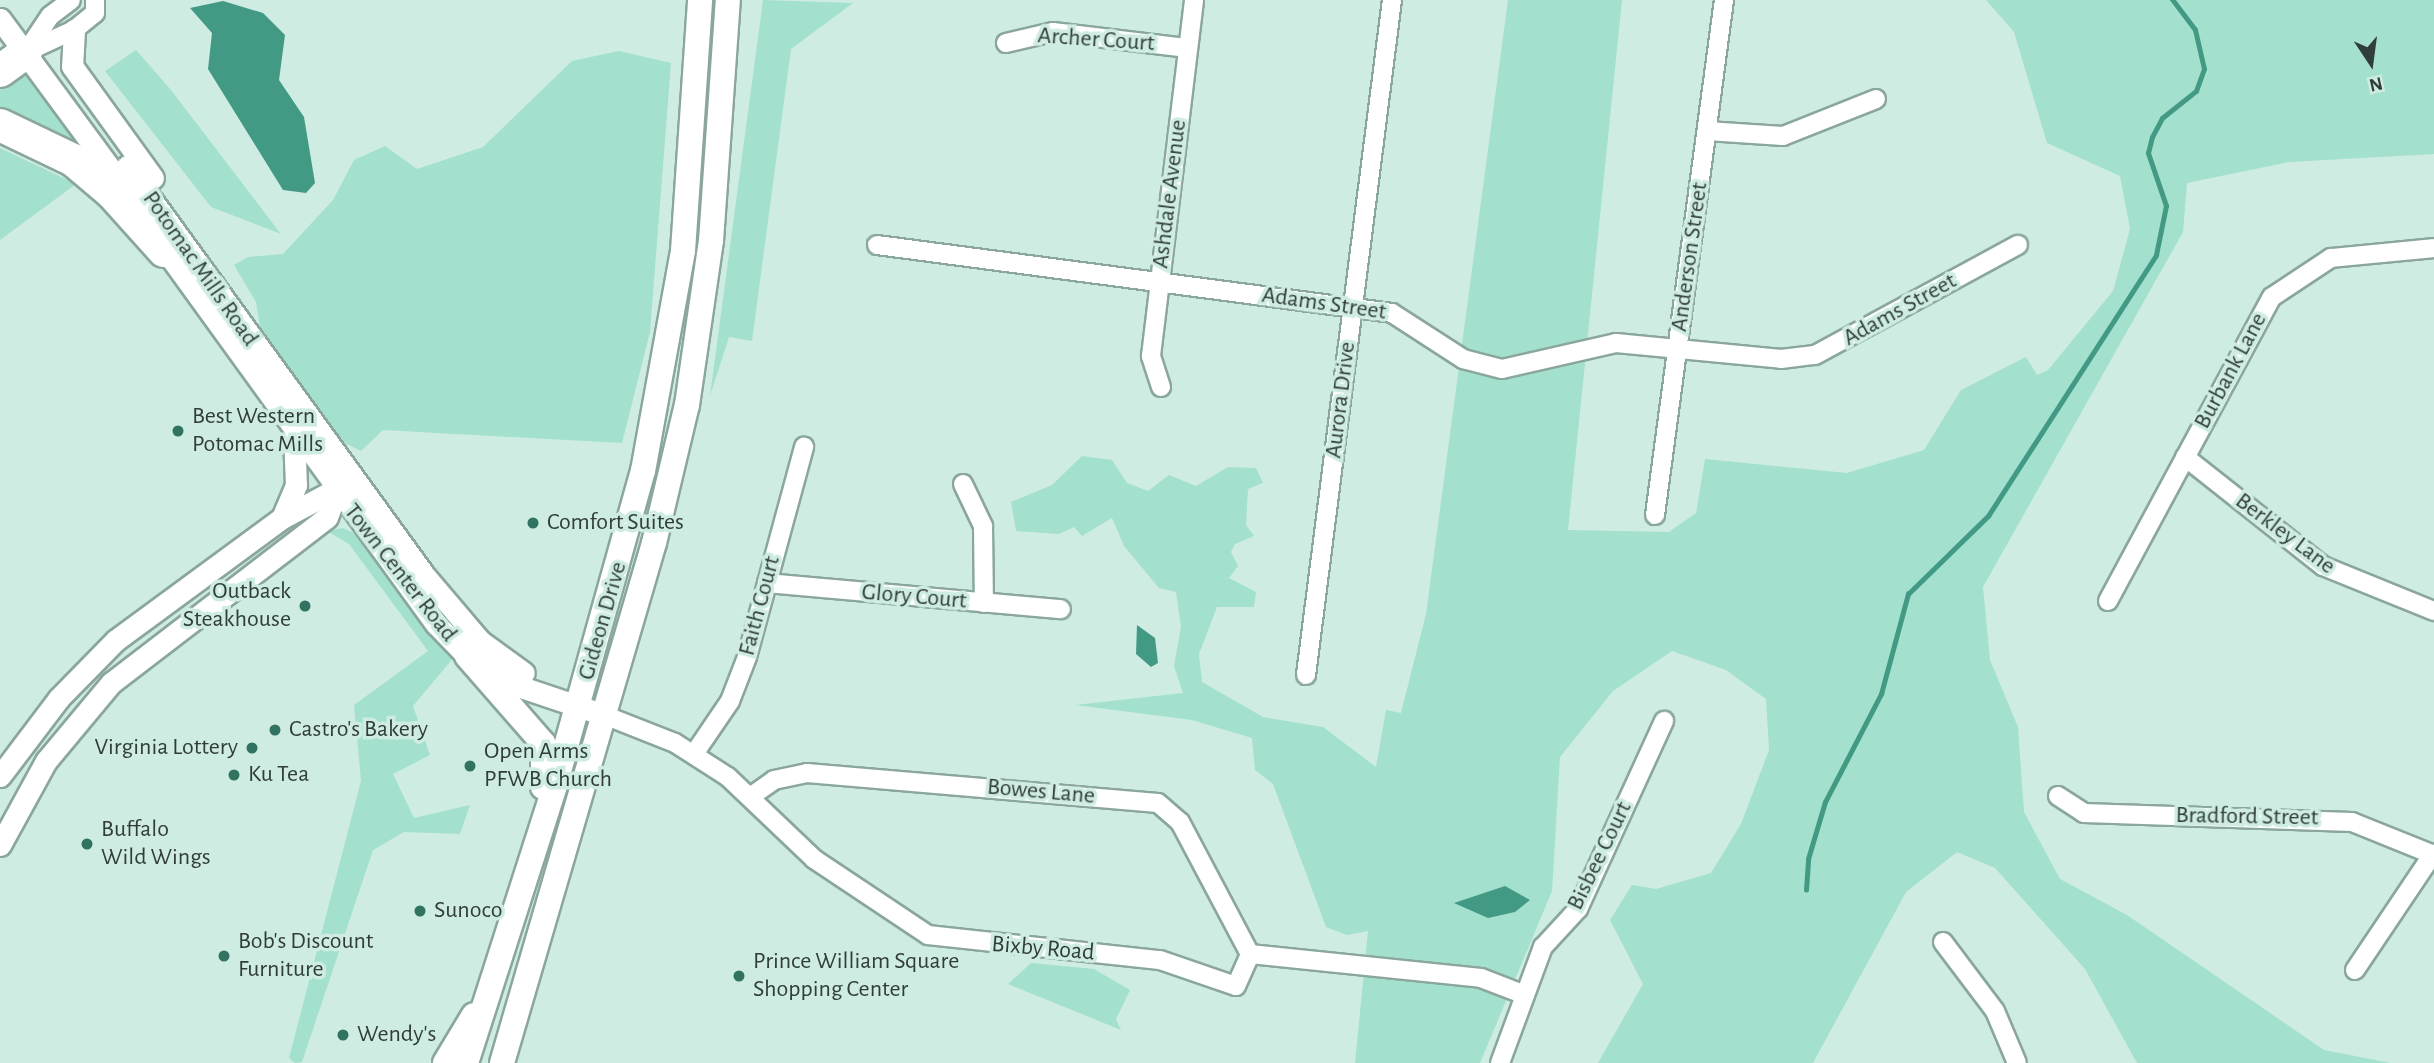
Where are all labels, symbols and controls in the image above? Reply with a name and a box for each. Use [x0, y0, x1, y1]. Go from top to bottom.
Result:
street label: Archer Court [1037, 22, 1155, 58]
north arrow [2336, 28, 2406, 98]
text: N [2367, 73, 2384, 95]
street label: Ashdale Avenue [1147, 118, 1193, 270]
street label: Anderson Street [1665, 180, 1715, 334]
street label: Potomac Mills Road [136, 186, 264, 352]
street label: Adams Street [1838, 267, 1962, 353]
street label: Adams Street [1260, 281, 1388, 327]
street label: Burbank Lane [2188, 308, 2274, 434]
street label: Aurora Drive [1320, 340, 1362, 460]
place label: Best Western Potomac Mills [192, 403, 323, 459]
marker: Best Western Potomac Mills [170, 423, 186, 439]
street label: Berkley Lane [2229, 487, 2341, 581]
street label: Town Center Road [337, 498, 463, 648]
place label: Comfort Suites [547, 509, 684, 537]
marker: Comfort Suites [525, 515, 541, 531]
street label: Faith Court [733, 553, 787, 659]
street label: Gideon Drive [572, 559, 634, 683]
place label: Outback Steakhouse [183, 578, 291, 634]
street label: Glory Court [860, 578, 968, 616]
marker: Outback Steakhouse [297, 598, 313, 614]
place label: Castro's Bakery [289, 716, 428, 744]
marker: Castro's Bakery [267, 722, 283, 738]
place label: Virginia Lottery [94, 734, 238, 762]
place label: Open Arms PFWB Church [484, 738, 612, 794]
marker: Virginia Lottery [244, 740, 260, 756]
marker: Open Arms PFWB Church [462, 758, 478, 774]
place label: Ku Tea [248, 761, 309, 789]
marker: Ku Tea [226, 767, 242, 783]
street label: Bowes Lane [986, 773, 1096, 811]
street label: Bisbee Court [1561, 797, 1639, 915]
street label: Bradford Street [2175, 801, 2319, 833]
place label: Buffalo Wild Wings [101, 816, 211, 872]
marker: Buffalo Wild Wings [79, 836, 95, 852]
place label: Sunoco [434, 897, 503, 925]
marker: Sunoco [412, 903, 428, 919]
place label: Bob's Discount Furniture [238, 928, 374, 984]
street label: Bixby Road [990, 930, 1096, 968]
marker: Bob's Discount Furniture [216, 948, 232, 964]
place label: Prince William Square Shopping Center [753, 948, 959, 1004]
marker: Prince William Square Shopping Center [731, 968, 747, 984]
place label: Wendy's [357, 1021, 436, 1049]
marker: Wendy's [335, 1027, 351, 1043]

